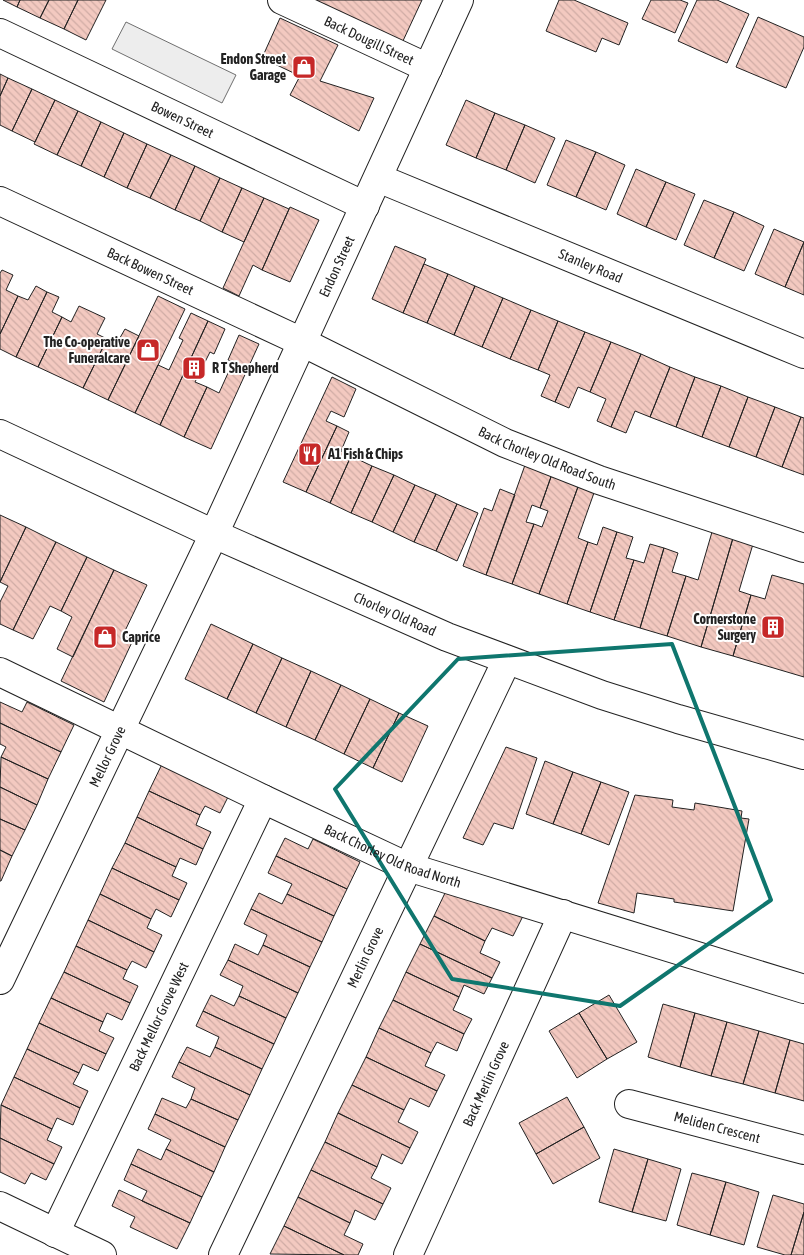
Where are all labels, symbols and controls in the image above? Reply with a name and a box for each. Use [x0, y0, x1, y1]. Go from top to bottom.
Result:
street label: Back Dougill Street [322, 13, 416, 68]
place label: Endon Street Garage [221, 51, 286, 83]
shop icon: Endon Street Garage [291, 54, 317, 80]
street label: Bowen Street [149, 98, 216, 141]
street label: Endon Street [316, 233, 358, 300]
street label: Back Bowen Street [105, 244, 196, 298]
street label: Stanley Road [556, 246, 625, 286]
place label: The Co-operative Funeralcare [44, 334, 130, 366]
shop icon: The Co-operative Funeralcare [135, 337, 161, 363]
building icon: R T Shepherd [181, 355, 207, 381]
place label: R T Shepherd [212, 360, 279, 376]
street label: Back Chorley Old Road South [476, 423, 618, 493]
restaurant icon: A1 Fish & Chips [297, 441, 323, 467]
place label: A1 Fish & Chips [327, 446, 403, 462]
street label: Chorley Old Road [351, 589, 439, 639]
place label: Cornerstone Surgery [693, 611, 756, 643]
building icon: Cornerstone Surgery [760, 614, 786, 640]
shop icon: Caprice [92, 624, 118, 650]
place label: Caprice [122, 629, 160, 645]
street label: Mellor Grove [86, 723, 129, 789]
street label: Back Chorley Old Road North [322, 821, 463, 891]
street label: Merlin Grove [344, 924, 386, 990]
street label: Back Mellor Grove West [126, 959, 192, 1074]
street label: Back Merlin Grove [459, 1039, 512, 1129]
street label: Meliden Crescent [672, 1108, 762, 1146]

